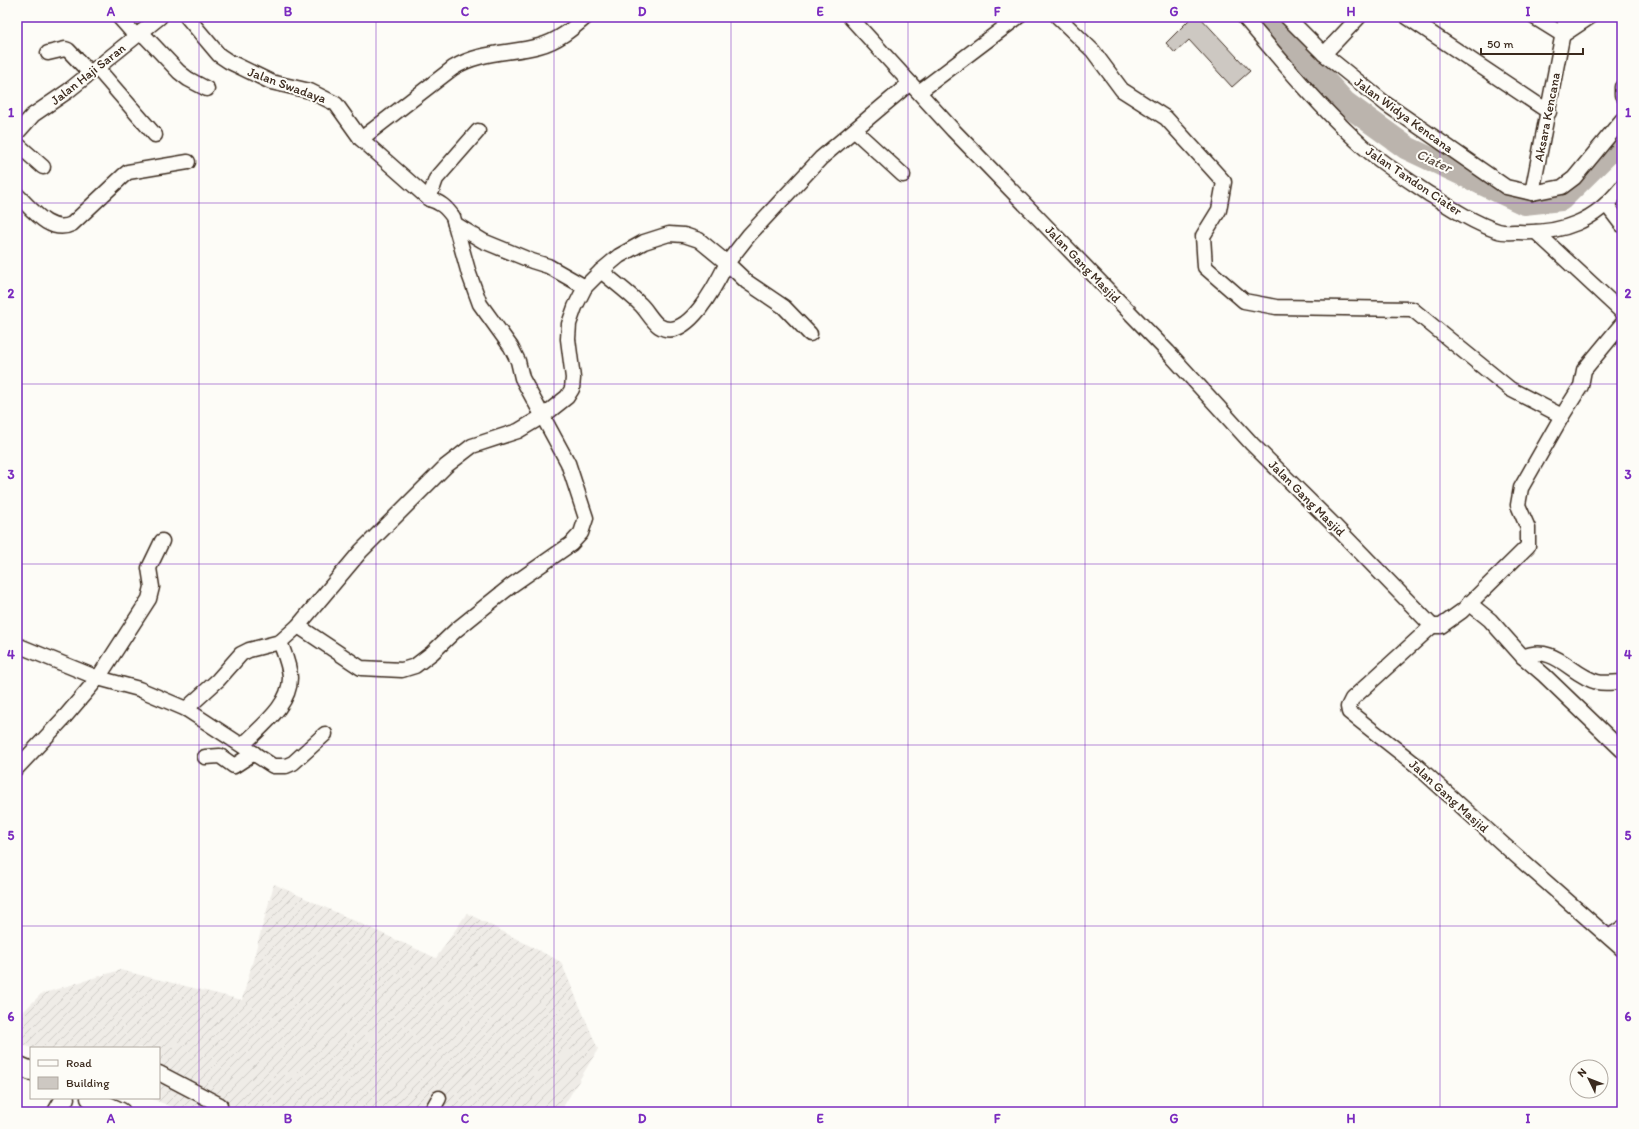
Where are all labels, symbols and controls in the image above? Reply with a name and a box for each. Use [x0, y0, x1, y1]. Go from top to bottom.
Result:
text: A [106, 4, 116, 19]
text: B [284, 4, 293, 19]
text: C [461, 4, 470, 19]
text: D [638, 4, 647, 19]
text: E [816, 4, 824, 19]
text: F [994, 4, 1001, 19]
text: G [1170, 4, 1179, 19]
text: H [1347, 4, 1356, 19]
text: I [1526, 4, 1531, 19]
scale bar [1481, 30, 1583, 56]
text: 50 m [1487, 37, 1513, 51]
street label: Jalan Haji Saran [48, 40, 128, 108]
street label: Jalan Swadaya [246, 64, 329, 106]
street label: Aksara Kencana [1531, 71, 1563, 163]
street label: Jalan Widya Kencana [1352, 74, 1456, 156]
text: 1 [8, 105, 14, 120]
text: 1 [1625, 105, 1631, 120]
street label: Jalan Tandon Ciater [1363, 143, 1466, 219]
water label: Ciater [1414, 146, 1456, 177]
street label: Jalan Gang Masjid [1042, 222, 1124, 306]
text: 2 [8, 286, 15, 301]
text: 2 [1625, 286, 1632, 301]
street label: Jalan Gang Masjid [1266, 457, 1348, 539]
text: 3 [7, 467, 15, 482]
text: 3 [1624, 467, 1632, 482]
text: 4 [7, 647, 15, 662]
text: 4 [1624, 647, 1632, 662]
street label: Jalan Gang Masjid [1406, 756, 1492, 836]
text: 5 [8, 828, 15, 843]
text: 5 [1625, 828, 1632, 843]
text: 6 [8, 1009, 15, 1024]
text: 6 [1625, 1009, 1632, 1024]
legend [30, 1047, 160, 1099]
text: Road [66, 1056, 92, 1070]
north arrow [1569, 1059, 1609, 1099]
text: N [1575, 1065, 1589, 1080]
text: Building [66, 1076, 110, 1090]
text: A [106, 1111, 116, 1126]
text: B [284, 1111, 293, 1126]
text: C [461, 1111, 470, 1126]
text: D [638, 1111, 647, 1126]
text: E [816, 1111, 824, 1126]
text: F [994, 1111, 1001, 1126]
text: G [1170, 1111, 1179, 1126]
text: H [1347, 1111, 1356, 1126]
text: I [1526, 1111, 1531, 1126]

